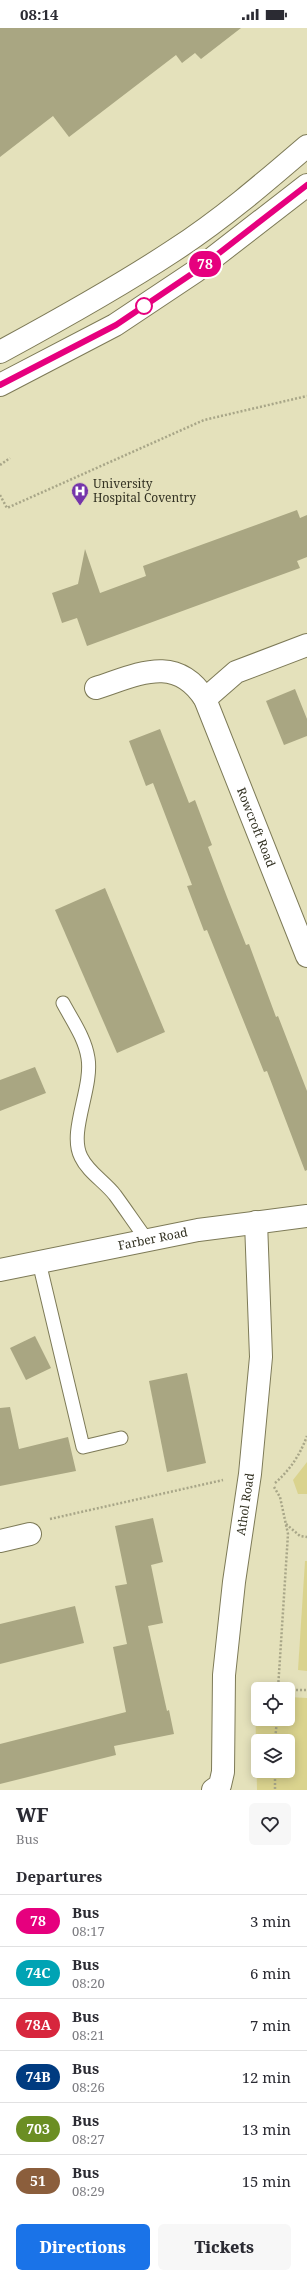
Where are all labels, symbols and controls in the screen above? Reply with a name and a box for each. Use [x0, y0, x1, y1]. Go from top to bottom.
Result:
text: 08:14 [20, 4, 58, 24]
line badge: 78 [187, 251, 223, 277]
text: 78 [197, 254, 213, 273]
unlabelled marker [135, 297, 153, 315]
place label: University Hospital Coventry [93, 475, 196, 506]
hospital icon: University Hospital Coventry [70, 481, 90, 506]
street label: Rowcroft Road [233, 785, 280, 870]
street label: Farber Road [117, 1223, 190, 1254]
street label: Athol Road [232, 1471, 258, 1537]
map controls [251, 1682, 295, 1778]
button: locate [251, 1682, 295, 1726]
button: layers [251, 1734, 295, 1778]
text: WF [16, 1802, 48, 1828]
button: heart [249, 1803, 291, 1845]
text: Bus [16, 1830, 39, 1848]
text: Departures [16, 1866, 102, 1886]
text: Bus [72, 1902, 99, 1922]
text: 78 [30, 1911, 46, 1930]
text: 3 min [250, 1911, 291, 1931]
text: 08:17 [72, 1922, 105, 1940]
text: Bus [72, 1954, 99, 1974]
text: 74C [25, 1963, 51, 1982]
text: 6 min [250, 1963, 291, 1983]
text: 08:20 [72, 1974, 105, 1992]
text: Bus [72, 2006, 99, 2026]
text: 78A [25, 2015, 51, 2034]
text: 7 min [250, 2015, 291, 2035]
text: 08:21 [72, 2026, 105, 2044]
text: Bus [72, 2058, 99, 2078]
text: 74B [25, 2067, 51, 2086]
text: 12 min [242, 2067, 291, 2087]
text: 08:26 [72, 2078, 105, 2096]
text: Bus [72, 2110, 99, 2130]
text: 703 [26, 2119, 50, 2138]
text: 13 min [242, 2119, 291, 2139]
text: 08:27 [72, 2130, 105, 2148]
text: Bus [72, 2162, 99, 2182]
text: 51 [30, 2171, 46, 2190]
text: 15 min [242, 2171, 291, 2191]
text: 08:29 [72, 2182, 105, 2200]
button: Directions [16, 2224, 150, 2270]
button: Tickets [158, 2224, 291, 2270]

